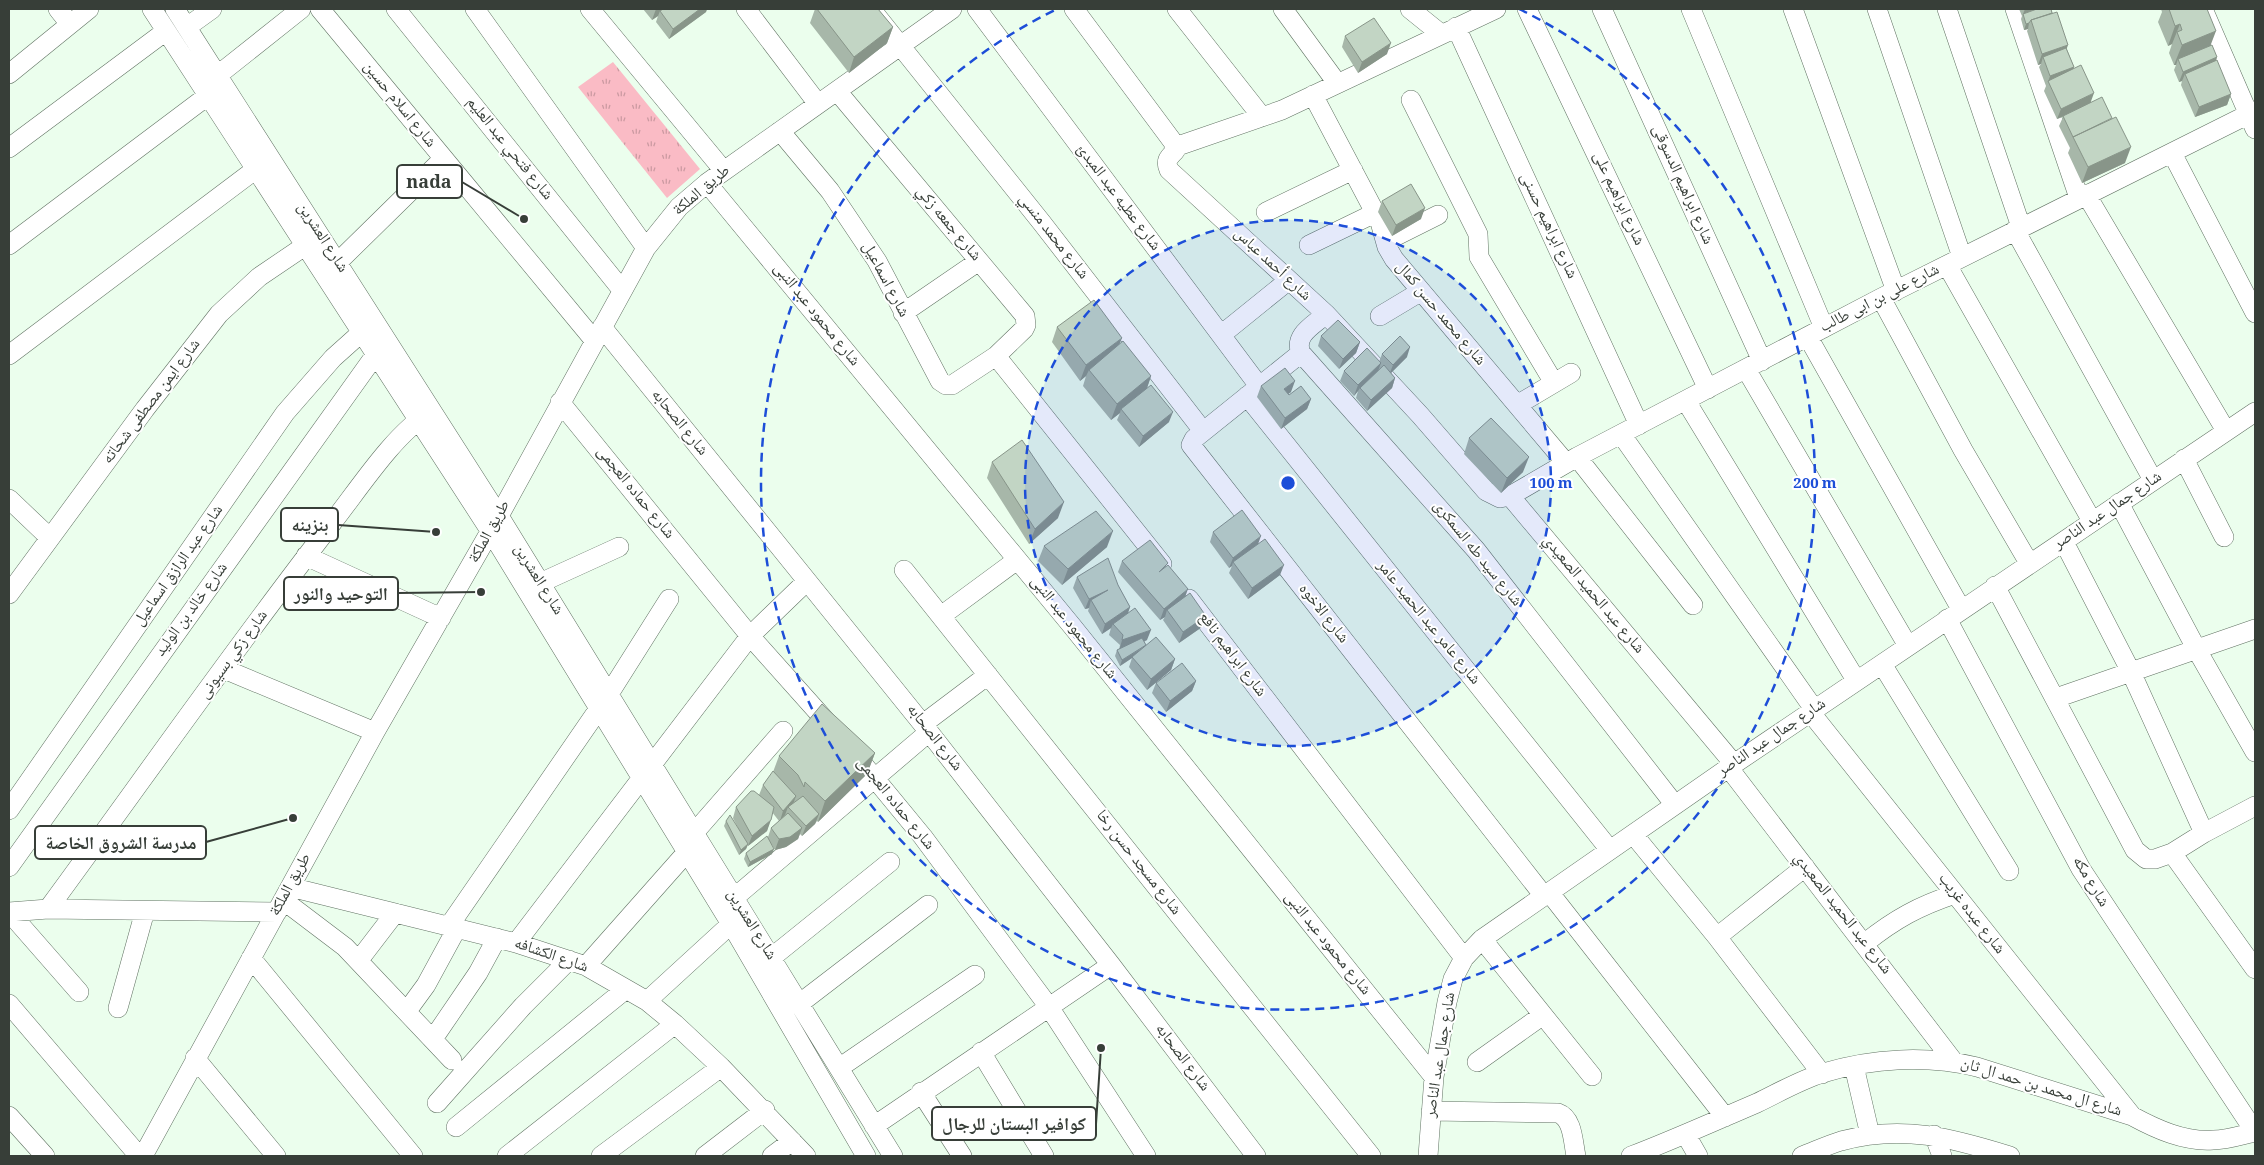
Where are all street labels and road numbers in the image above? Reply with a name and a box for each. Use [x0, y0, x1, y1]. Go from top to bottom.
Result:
street label: شارع اسلام حسين [355, 56, 443, 154]
street label: شارع فتحي عبد العليم [458, 91, 560, 207]
street label: شارع ابراهيم الدسوقى [1643, 121, 1721, 249]
street label: شارع عطيه عبد المبدئ [1069, 139, 1167, 257]
street label: شارع ابراهيم على [1584, 147, 1652, 251]
street label: طريق الملكة [667, 159, 737, 223]
street label: شارع ابراهيم حسنى [1512, 168, 1584, 284]
street label: شارع جمعه زكي [908, 180, 988, 268]
street label: شارع محمد منسي [1011, 188, 1095, 286]
street label: شارع العشرين [289, 197, 355, 279]
street label: شارع أحمد عباس [1227, 221, 1317, 309]
street label: شارع اسماعيل [854, 237, 916, 323]
street label: شارع محمد حسن كمال [1388, 255, 1492, 373]
street label: شارع محمود عبد النبى [765, 257, 867, 373]
street label: شارع على بن ابى طالب [1815, 257, 1945, 341]
street label: شارع ايمن مصطفى شحاته [96, 333, 208, 471]
street label: شارع الصحابه [643, 383, 715, 463]
street label: شارع حماده العجمى [589, 440, 681, 546]
street label: شارع جمال عبد الناصر [2047, 464, 2168, 558]
street label: طريق الملكة [462, 495, 518, 569]
street label: شارع سيد طه السمكرى [1425, 495, 1529, 613]
street label: شارع عبد الرازق اسماعيل [127, 499, 231, 633]
street label: شارع عبد الحميد الصعيدي [1535, 529, 1651, 661]
street label: شارع العشرين [505, 539, 571, 621]
street label: شارع عامر عبد الحميد عامر [1368, 554, 1487, 692]
street label: شارع خالد بن الوليد [148, 557, 236, 663]
street label: شارع محمود عبد النبى [1022, 570, 1124, 686]
street label: شارع الاخوه [1291, 578, 1355, 650]
street label: شارع زكي بسيونى [192, 605, 276, 705]
street label: شارع ابراهيم نافع [1191, 607, 1273, 703]
street label: شارع جمال عبد الناصر [1711, 691, 1832, 785]
street label: شارع الصحابه [899, 698, 969, 778]
street label: شارع حماده العجمى [849, 751, 941, 857]
street label: شارع مسجد حسن رخا [1088, 804, 1188, 922]
street label: شارع عبد الحميد الصعيدي [1786, 847, 1898, 981]
street label: طريق الملكة [263, 848, 319, 922]
street label: شارع مكه [2064, 851, 2116, 913]
street label: شارع عبده غريب [1930, 867, 2012, 961]
street label: شارع العشرين [718, 884, 784, 966]
street label: شارع محمود عبد النبى [1276, 886, 1378, 1002]
street label: شارع الكشافه [510, 931, 592, 981]
street label: شارع جمال عبد الناصر [1418, 990, 1464, 1121]
street label: شارع الصحابه [1147, 1018, 1217, 1098]
street label: شارع ال محمد بن حمد ال ثان [1957, 1051, 2125, 1125]

